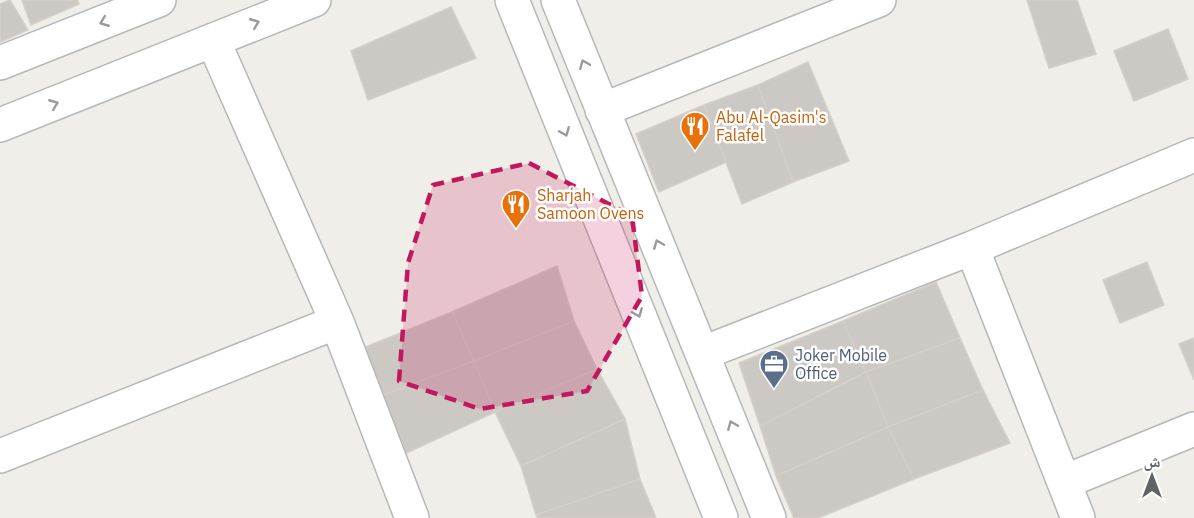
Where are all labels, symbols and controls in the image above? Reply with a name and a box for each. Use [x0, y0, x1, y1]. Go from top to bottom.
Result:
one-way arrow [100, 15, 111, 27]
one-way arrow [249, 18, 260, 30]
one-way arrow [578, 59, 591, 70]
one-way arrow [49, 98, 59, 111]
place label: Abu Al-Qasim's Falafel [716, 107, 827, 145]
restaurant icon: Abu Al-Qasim's Falafel [679, 110, 711, 152]
one-way arrow [558, 126, 570, 137]
place label: Sharjah Samoon Ovens [537, 185, 644, 223]
restaurant icon: Sharjah Samoon Ovens [500, 188, 532, 230]
one-way arrow [653, 240, 665, 251]
one-way arrow [631, 307, 643, 318]
place label: Joker Mobile Office [795, 345, 887, 383]
office icon: Joker Mobile Office [758, 348, 790, 390]
one-way arrow [727, 420, 739, 431]
north arrow [1122, 446, 1182, 506]
text: ش [1144, 451, 1161, 471]

